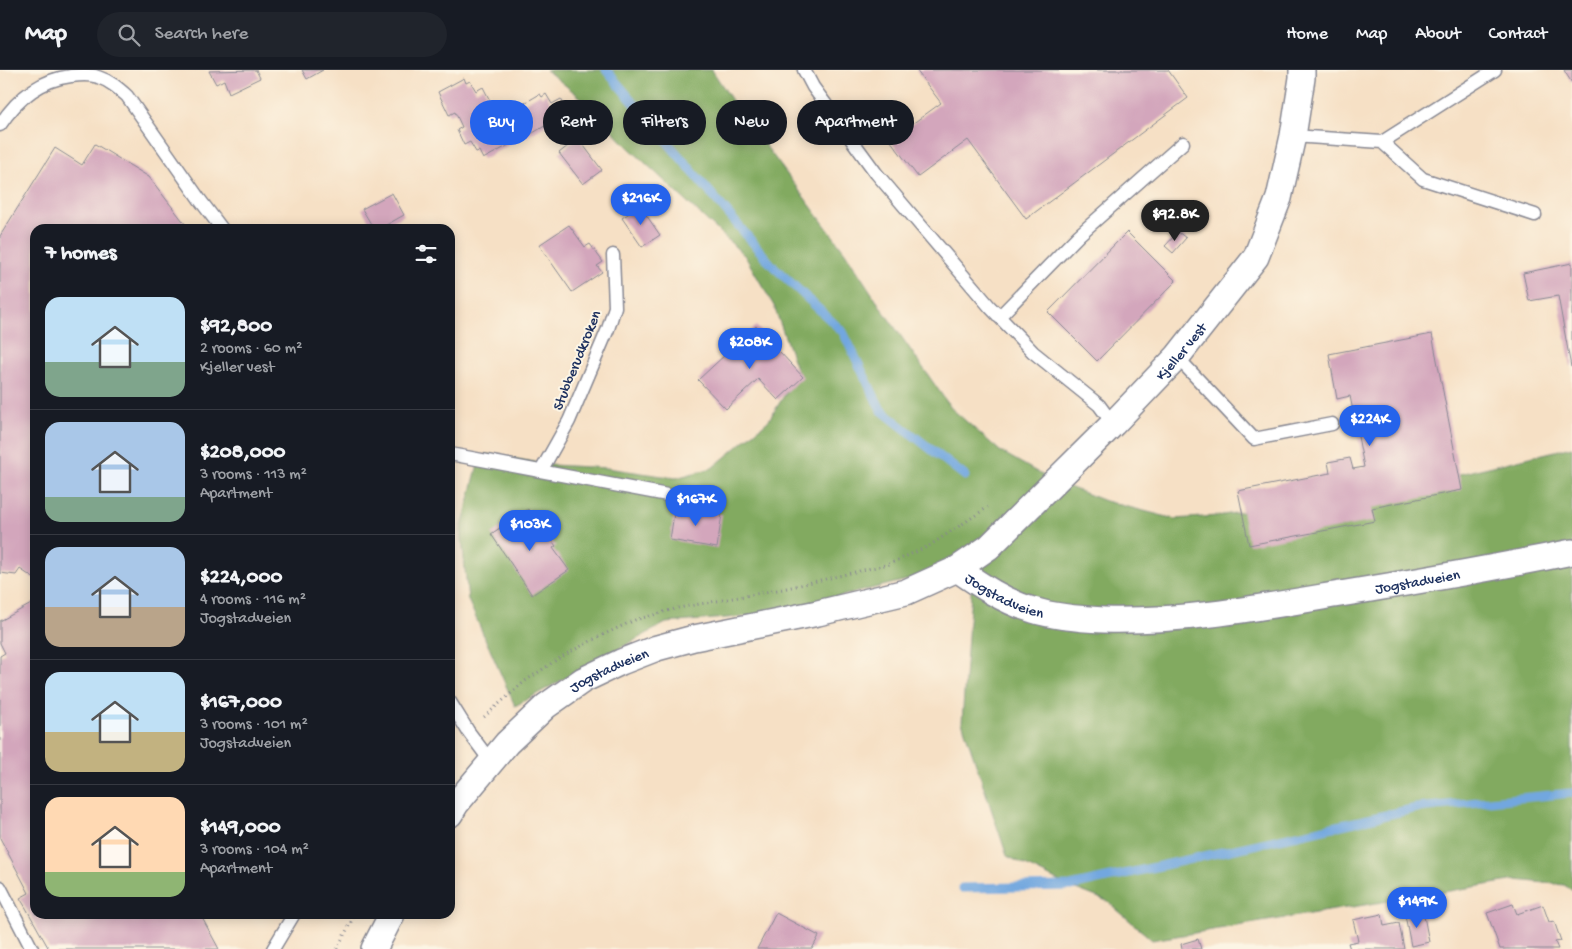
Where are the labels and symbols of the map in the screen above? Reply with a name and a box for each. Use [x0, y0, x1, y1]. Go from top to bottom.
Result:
pin: $216K [606, 184, 676, 226]
pin: $92.8K [1134, 200, 1216, 242]
street label: Stubberudkroken [550, 308, 606, 413]
street label: Kjeller vest [1153, 319, 1213, 385]
pin: $208K [715, 328, 785, 370]
pin: $224K [1335, 404, 1405, 447]
pin: $167K [661, 484, 731, 527]
pin: $103K [495, 510, 565, 552]
street label: Jogstadveien [1374, 567, 1462, 599]
street label: Jogstadveien [961, 570, 1045, 624]
street label: Jogstadveien [567, 645, 652, 698]
pin: $149K [1382, 886, 1452, 929]

